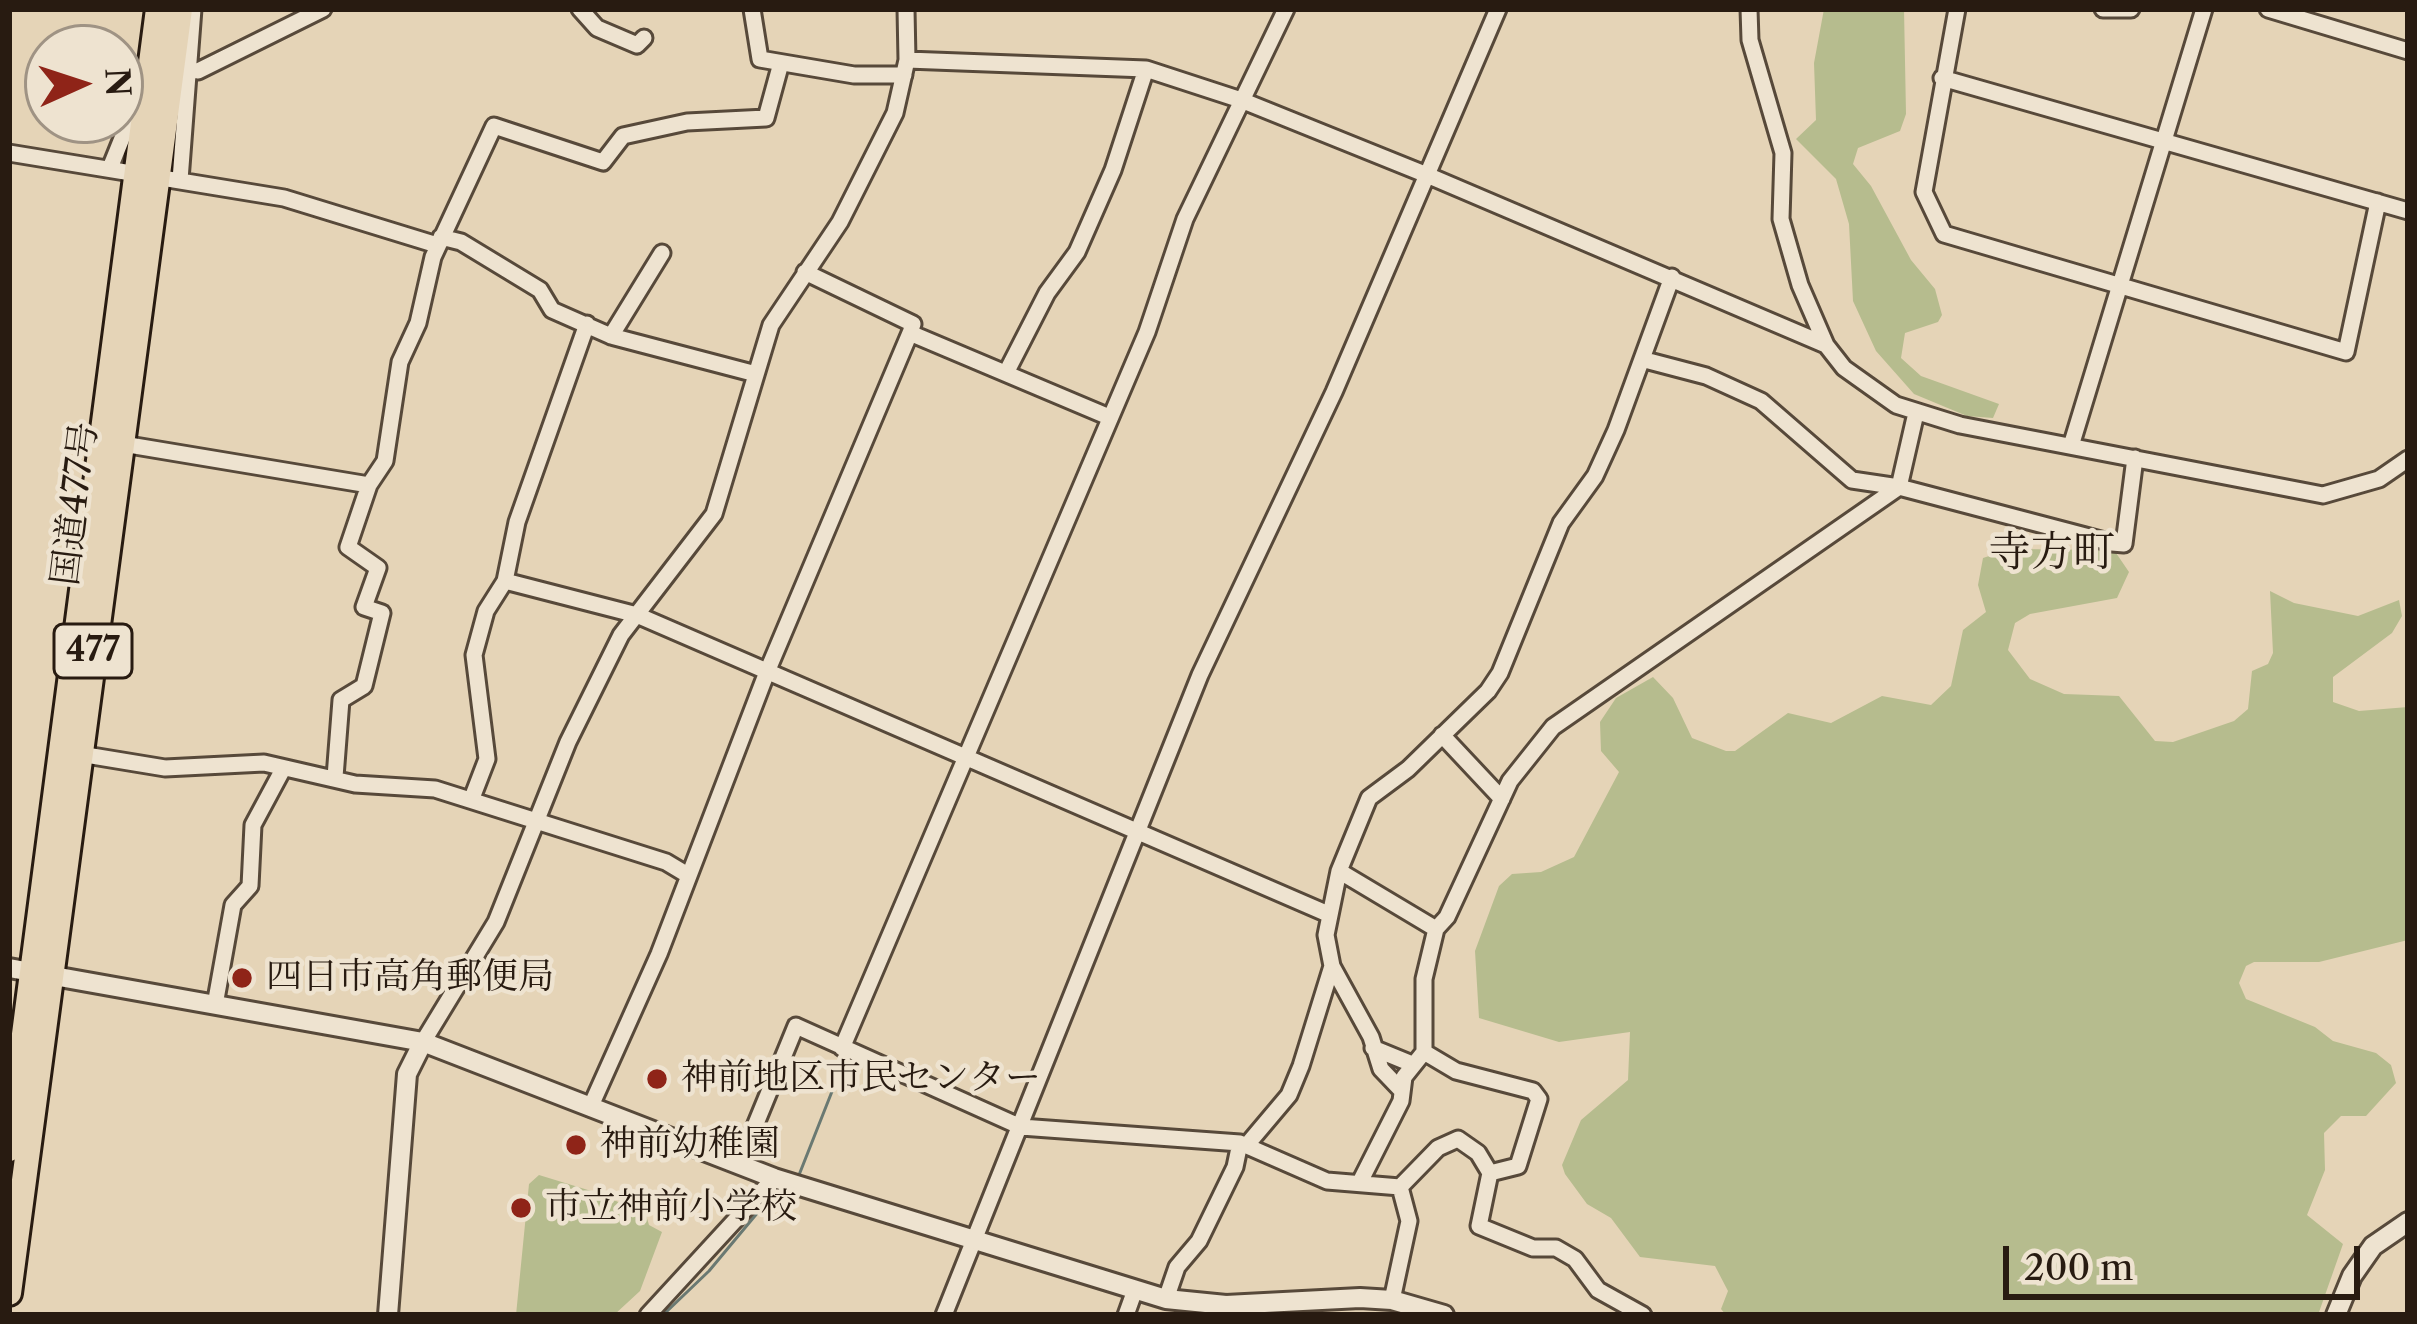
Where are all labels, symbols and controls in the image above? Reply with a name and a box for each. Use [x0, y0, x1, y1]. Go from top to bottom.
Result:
north arrow [24, 24, 144, 144]
text: N [96, 67, 139, 98]
street label: 国道477号 [45, 420, 107, 588]
district label: 寺方町 [1989, 529, 2115, 579]
road number: 477 [54, 624, 132, 678]
place label: 四日市高角郵便局 [266, 956, 554, 1000]
marker: 四日市高角郵便局 [229, 965, 255, 991]
place label: 神前地区市民センター [681, 1057, 1041, 1101]
marker: 神前地区市民センター [644, 1066, 670, 1092]
place label: 神前幼稚園 [600, 1123, 780, 1167]
marker: 神前幼稚園 [563, 1132, 589, 1158]
place label: 市立神前小学校 [545, 1186, 797, 1230]
marker: 市立神前小学校 [508, 1195, 534, 1221]
scale bar [2009, 1222, 2366, 1296]
text: 200 m [2024, 1245, 2133, 1289]

